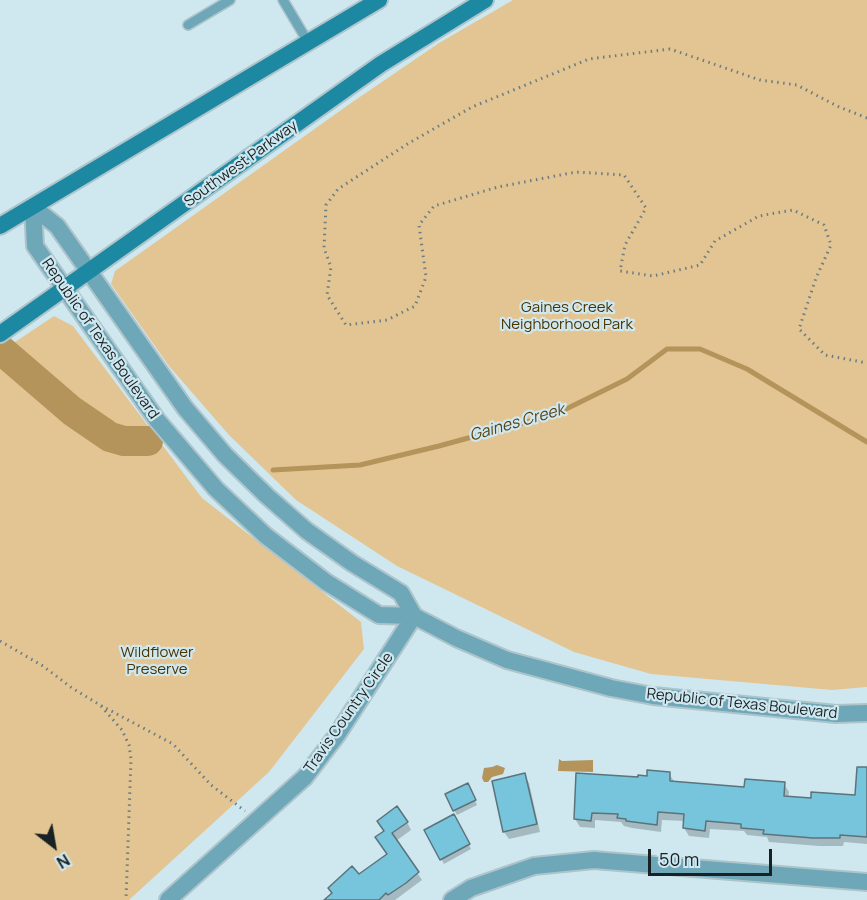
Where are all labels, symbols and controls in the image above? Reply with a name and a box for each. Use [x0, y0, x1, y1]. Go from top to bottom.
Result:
street label: Southwest Parkway [181, 117, 301, 211]
street label: Republic of Texas Boulevard [38, 255, 162, 423]
park label: Gaines Creek Neighborhood Park [501, 299, 633, 334]
water label: Gaines Creek [467, 400, 567, 446]
park label: Wildflower Preserve [121, 644, 193, 679]
street label: Travis Country Circle [301, 649, 397, 777]
street label: Republic of Texas Boulevard [646, 685, 838, 723]
north arrow [24, 816, 84, 876]
scale bar [651, 837, 776, 875]
text: 50 m [659, 847, 699, 871]
text: N [53, 849, 74, 874]

